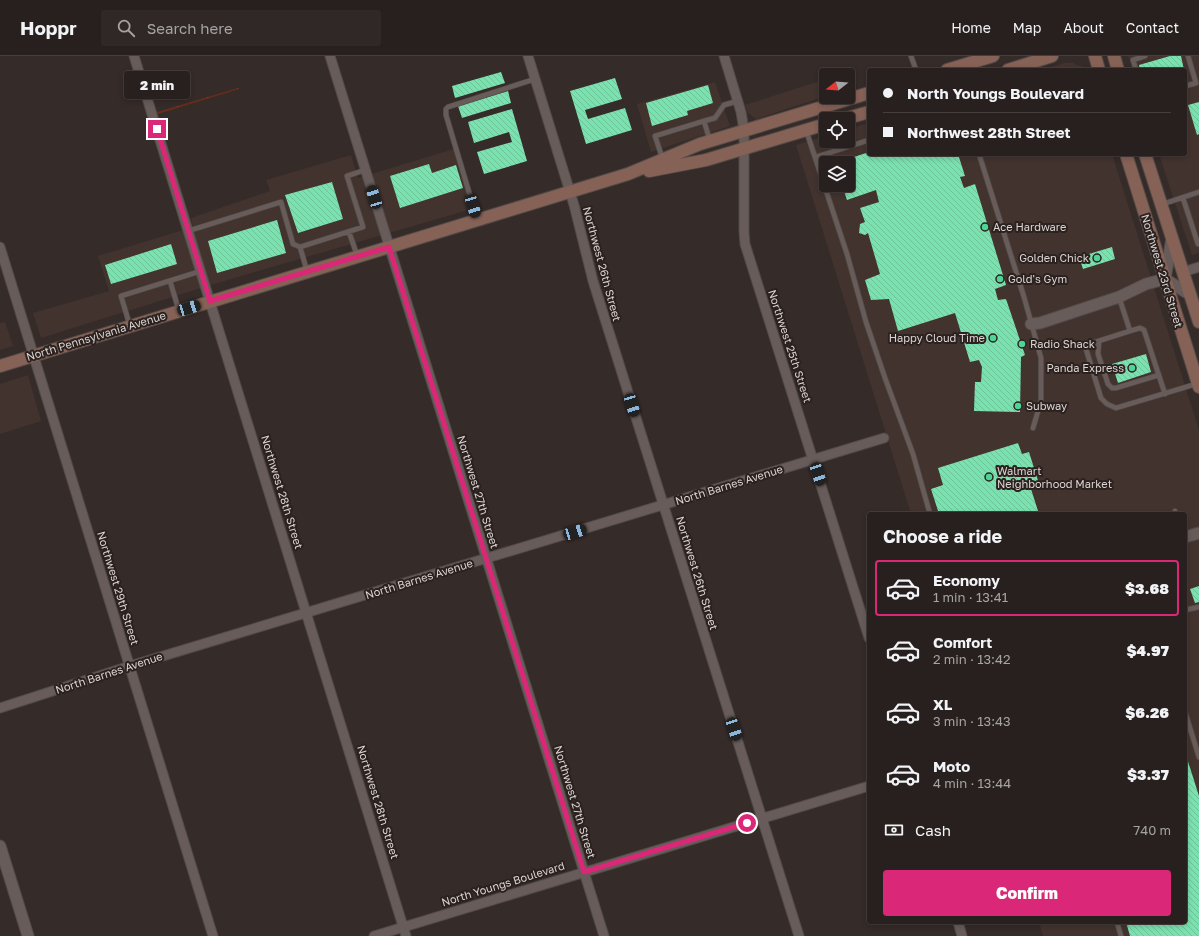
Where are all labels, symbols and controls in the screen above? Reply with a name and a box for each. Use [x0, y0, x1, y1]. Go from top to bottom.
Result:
search box [101, 10, 381, 46]
text: Hoppr [20, 16, 77, 39]
icon: search [115, 17, 137, 39]
text: Search here [147, 19, 233, 37]
text: Home [951, 19, 991, 36]
text: Map [1013, 19, 1041, 36]
text: About [1063, 19, 1104, 36]
text: Contact [1126, 19, 1179, 36]
north arrow [819, 68, 855, 104]
map controls [819, 68, 855, 192]
callout: 2 min [124, 71, 190, 99]
text: 2 min [140, 77, 174, 93]
text: North Youngs Boulevard [907, 84, 1084, 102]
button: locate [819, 112, 855, 148]
route end [148, 120, 166, 138]
text: Northwest 28th Street [907, 123, 1071, 141]
button: layers [819, 156, 855, 192]
car [365, 184, 383, 210]
car [464, 193, 482, 219]
street label: Northwest 26th Street [581, 205, 624, 323]
street label: Northwest 23rd Street [1139, 213, 1186, 329]
place label: Ace Hardware [993, 220, 1066, 233]
marker: Ace Hardware [980, 222, 990, 232]
place label: Golden Chick [1019, 251, 1089, 264]
marker: Golden Chick [1092, 253, 1102, 263]
place label: Gold's Gym [1008, 272, 1067, 285]
marker: Gold's Gym [995, 274, 1005, 284]
street label: Northwest 25th Street [766, 288, 815, 404]
car [176, 299, 202, 317]
street label: North Pennsylvania Avenue [25, 308, 167, 363]
place label: Happy Cloud Time [889, 331, 985, 344]
marker: Happy Cloud Time [988, 333, 998, 343]
place label: Radio Shack [1030, 337, 1095, 350]
marker: Radio Shack [1017, 339, 1027, 349]
place label: Panda Express [1046, 361, 1124, 374]
marker: Panda Express [1127, 363, 1137, 373]
car [623, 392, 641, 418]
place label: Subway [1026, 399, 1067, 412]
marker: Subway [1013, 401, 1023, 411]
street label: Northwest 28th Street [259, 433, 306, 550]
street label: Northwest 27th Street [455, 434, 502, 550]
car [809, 461, 827, 487]
street label: North Barnes Avenue [673, 462, 784, 507]
place label: Walmart Neighborhood Market [997, 464, 1112, 490]
marker: Walmart Neighborhood Market [984, 472, 994, 482]
street label: Northwest 26th Street [674, 514, 721, 631]
car [562, 523, 588, 541]
text: Choose a ride [883, 525, 1002, 547]
street label: Northwest 29th Street [95, 529, 142, 646]
street label: North Barnes Avenue [363, 556, 474, 601]
icon: car [885, 570, 921, 606]
text: Economy [933, 571, 1000, 589]
text: $3.68 [1125, 579, 1169, 597]
text: 1 min · 13:41 [933, 589, 1008, 605]
icon: car [885, 632, 921, 668]
text: Comfort [933, 633, 992, 651]
text: $4.97 [1127, 641, 1169, 659]
street label: North Barnes Avenue [54, 649, 164, 696]
text: 2 min · 13:42 [933, 651, 1010, 667]
icon: car [885, 694, 921, 730]
text: XL [933, 695, 952, 713]
text: $6.26 [1125, 703, 1169, 721]
text: 3 min · 13:43 [933, 713, 1011, 729]
car [725, 716, 743, 742]
street label: Northwest 28th Street [355, 743, 402, 860]
street label: Northwest 27th Street [552, 744, 599, 860]
icon: car [885, 756, 921, 792]
text: Moto [933, 757, 970, 775]
text: $3.37 [1127, 765, 1169, 783]
text: 4 min · 13:44 [933, 775, 1011, 791]
route start [738, 814, 756, 832]
icon: cash [883, 819, 905, 841]
text: Cash [915, 821, 951, 839]
text: 740 m [1133, 822, 1171, 838]
street label: North Youngs Boulevard [440, 859, 566, 908]
button: Confirm [883, 870, 1171, 916]

